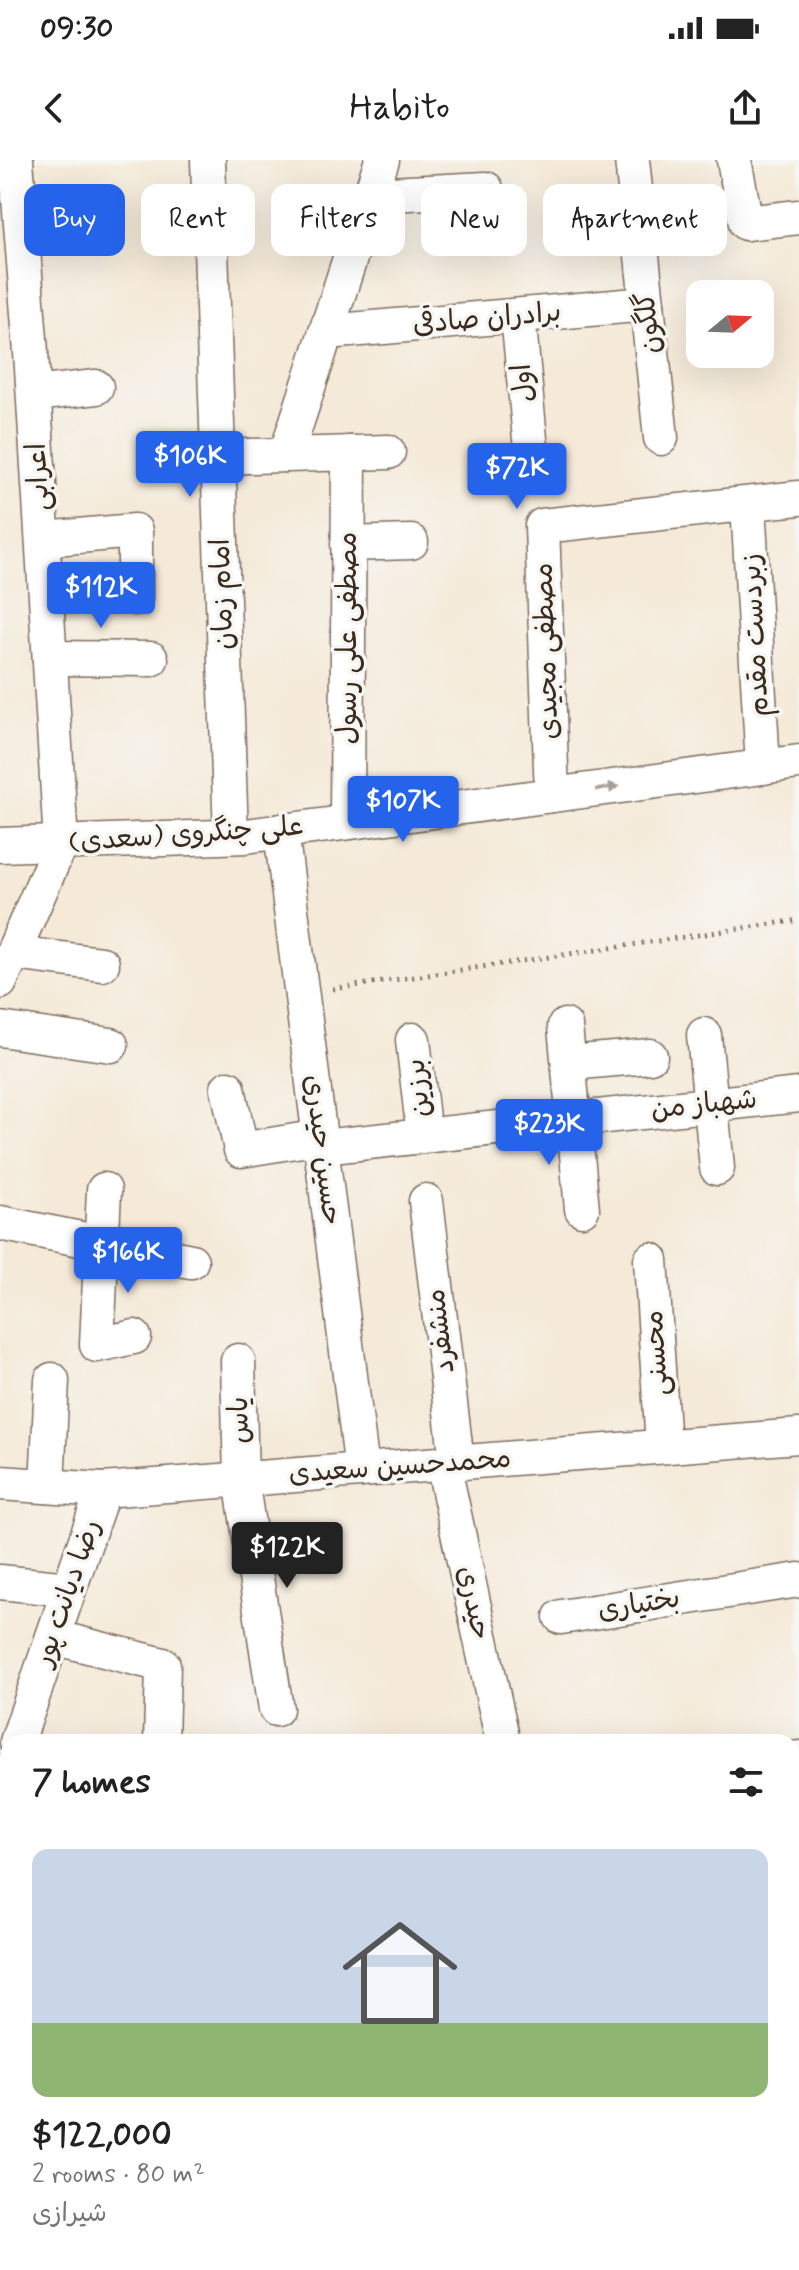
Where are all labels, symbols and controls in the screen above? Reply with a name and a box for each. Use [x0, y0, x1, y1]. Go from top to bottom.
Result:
text: 09:30 [40, 9, 113, 48]
text: Habito [349, 85, 450, 132]
icon: back [32, 86, 76, 130]
icon: share [723, 86, 767, 130]
chip: Buy [24, 184, 125, 256]
chip: Rent [141, 184, 255, 256]
chip: Filters [271, 184, 405, 256]
chip: New [421, 184, 527, 256]
chip: Apartment [543, 184, 727, 256]
north arrow [686, 280, 774, 368]
map controls [686, 280, 774, 368]
street label: گلگون [627, 290, 671, 356]
street label: برادران صادقی [411, 293, 563, 344]
street label: اول [504, 362, 544, 404]
pin: $106K [134, 431, 246, 499]
text: $106K [154, 440, 226, 474]
street label: اعرابی [19, 442, 59, 512]
pin: $72K [470, 443, 564, 511]
text: $72K [485, 452, 549, 486]
street label: مصطفی علی رسول [330, 532, 367, 744]
street label: امام زمان [203, 538, 244, 650]
street label: زبردست مقدم [733, 552, 780, 718]
pin: $112K [45, 562, 157, 630]
street label: مصطفی مجیدی [525, 562, 569, 740]
text: $112K [65, 571, 137, 605]
pin: $107K [347, 776, 459, 844]
one-way arrow [595, 781, 620, 794]
text: $107K [366, 785, 440, 819]
street label: علی چنگروی (سعدی) [67, 808, 305, 862]
street label: برزین [398, 1057, 440, 1119]
street label: حسین حیدری [294, 1073, 350, 1227]
street label: شهباز من [649, 1081, 759, 1129]
pin: $223K [493, 1099, 605, 1167]
text: $223K [514, 1108, 584, 1142]
pin: $166K [72, 1227, 184, 1295]
text: $166K [92, 1236, 164, 1270]
street label: منشفرد [417, 1287, 465, 1375]
street label: محسنی [636, 1309, 678, 1397]
street label: یاس [221, 1396, 259, 1444]
street label: محمدحسین سعیدی [287, 1441, 513, 1493]
street label: رضا دیانت پور [25, 1515, 110, 1673]
pin: $122K [231, 1522, 343, 1590]
text: $122K [250, 1531, 324, 1565]
street label: حیدری [447, 1563, 499, 1643]
street label: بختیاری [595, 1580, 683, 1630]
text: 7 homes [32, 1760, 151, 1805]
icon: filters [724, 1760, 768, 1804]
icon: home [328, 1901, 472, 2045]
text: $122,000 [32, 2113, 172, 2158]
text: 2 rooms · 80 m² [32, 2158, 205, 2192]
text: شیرازی [32, 2197, 107, 2231]

